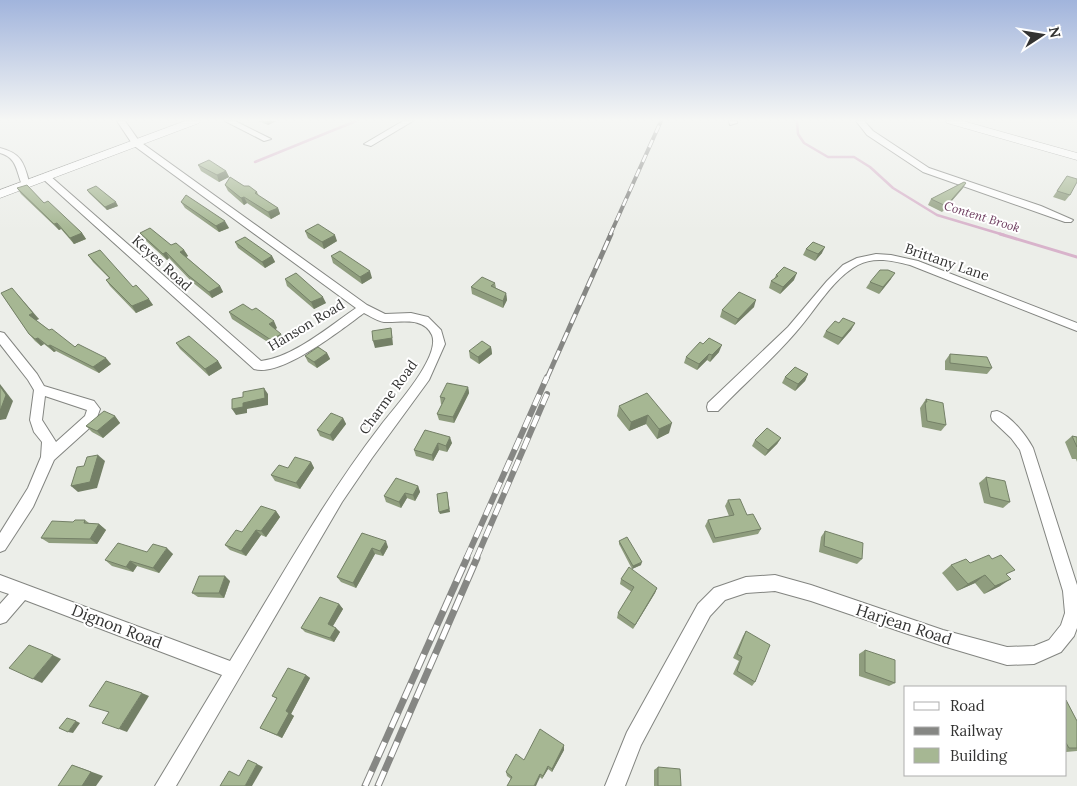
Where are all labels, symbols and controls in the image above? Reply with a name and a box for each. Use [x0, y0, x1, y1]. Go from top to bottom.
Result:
north arrow [1017, 10, 1067, 60]
text: N [1045, 25, 1065, 40]
water label: Content Brook [942, 198, 1022, 235]
street label: Keyes Road [128, 231, 196, 295]
street label: Brittany Lane [902, 239, 992, 285]
street label: Hanson Road [265, 295, 347, 355]
street label: Charme Road [355, 356, 421, 438]
street label: Harjean Road [854, 599, 955, 649]
street label: Dignon Road [69, 600, 166, 653]
legend [904, 686, 1067, 776]
text: Road [950, 696, 985, 715]
text: Railway [950, 721, 1003, 740]
text: Building [950, 746, 1008, 765]

